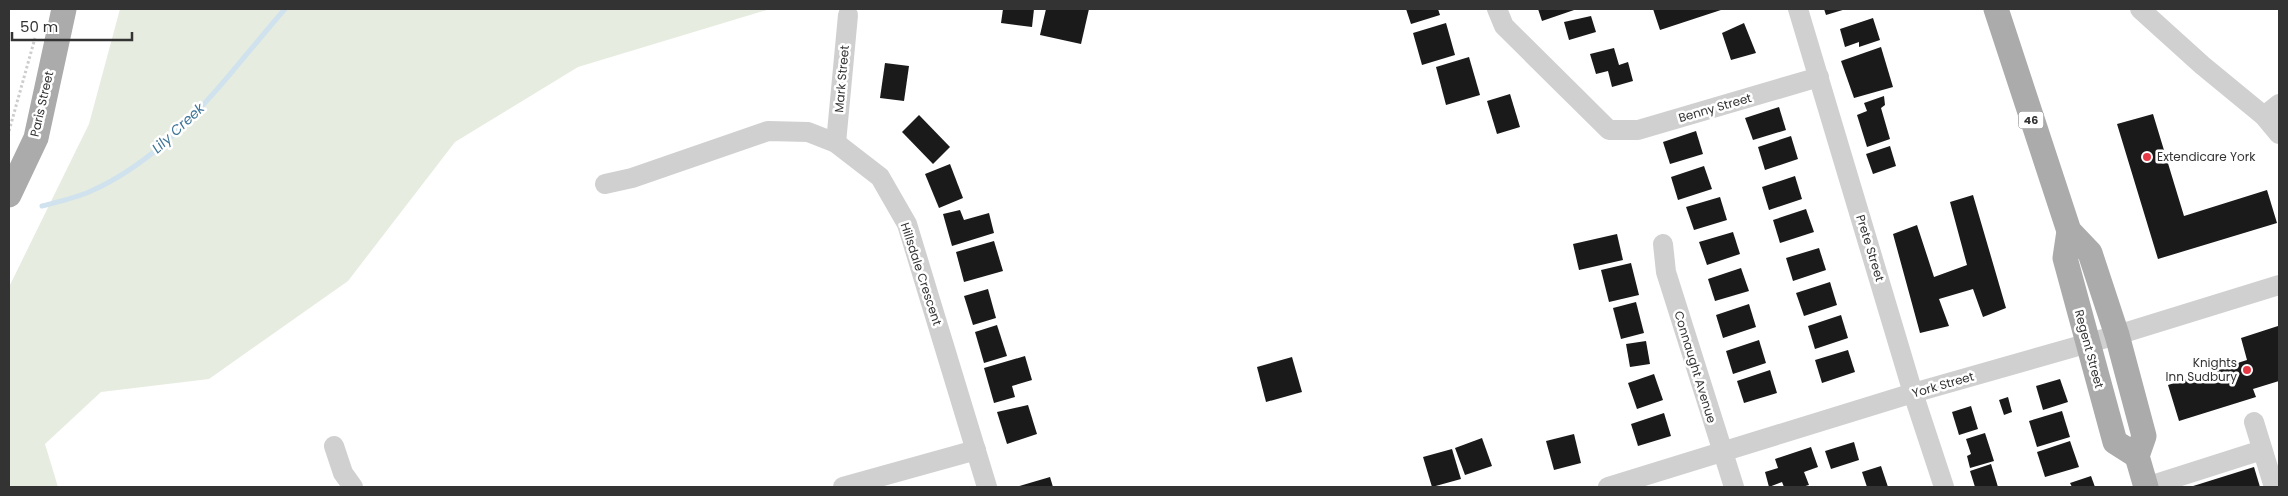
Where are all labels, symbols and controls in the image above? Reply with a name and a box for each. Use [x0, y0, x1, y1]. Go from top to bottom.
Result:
scale bar [12, 10, 132, 42]
text: 50 m [20, 16, 58, 37]
street label: Mark Street [830, 45, 853, 113]
street label: Paris Street [26, 69, 57, 138]
street label: Benny Street [1676, 89, 1753, 126]
water label: Lily Creek [147, 98, 209, 158]
road number: 46 [2018, 112, 2044, 128]
place label: Extendicare York [2157, 148, 2256, 165]
marker: Extendicare York [2141, 151, 2153, 163]
street label: Prete Street [1852, 212, 1889, 283]
street label: Hillsdale Crescent [897, 220, 946, 328]
street label: Regent Street [2071, 308, 2108, 390]
street label: Connaught Avenue [1670, 309, 1721, 425]
place label: Knights Inn Sudbury [2166, 354, 2237, 385]
marker: Knights Inn Sudbury [2241, 364, 2253, 376]
street label: York Street [1910, 368, 1976, 401]

